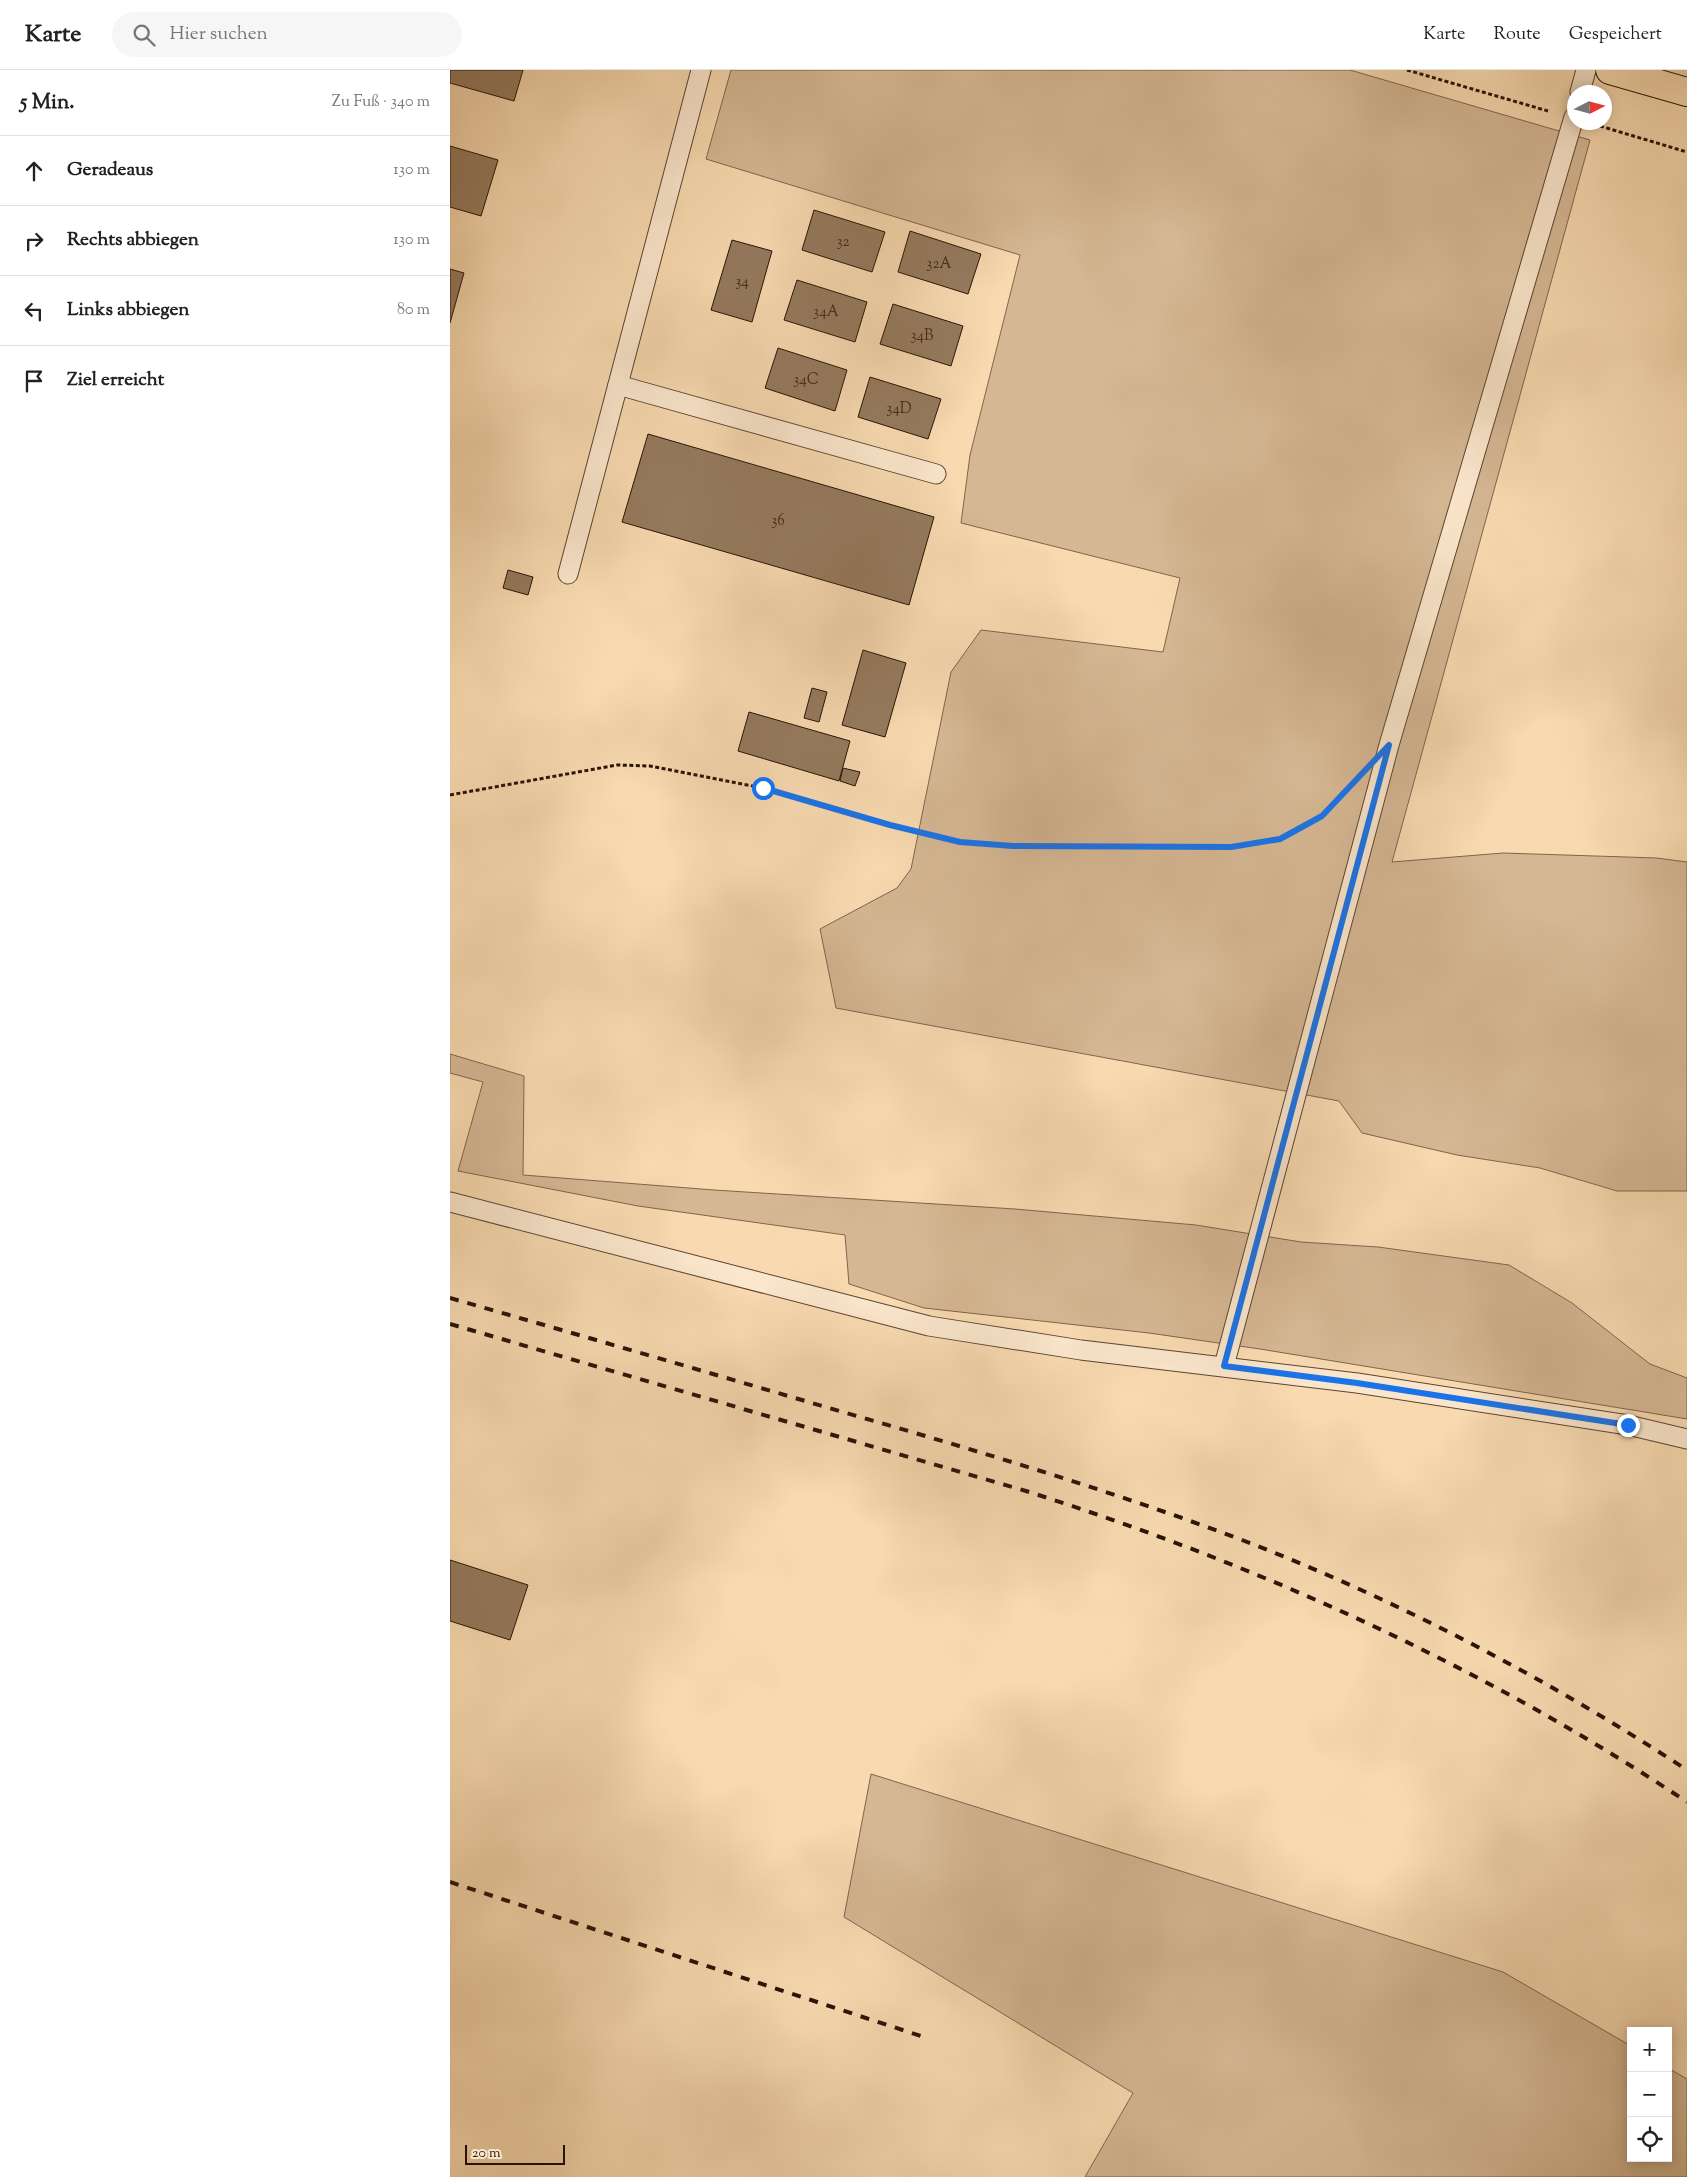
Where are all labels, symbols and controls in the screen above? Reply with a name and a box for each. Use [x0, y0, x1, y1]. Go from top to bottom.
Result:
search box [112, 12, 462, 57]
text: Karte [25, 18, 82, 52]
icon: search [130, 21, 158, 49]
text: Hier suchen [170, 21, 268, 48]
text: Karte [1423, 22, 1466, 48]
text: Route [1494, 22, 1541, 48]
text: Gespeichert [1569, 22, 1662, 48]
north arrow [1567, 85, 1612, 130]
text: 5 Min. [20, 88, 75, 118]
text: Zu Fuß · 340 m [332, 91, 430, 114]
icon: ahead [20, 157, 48, 185]
text: Geradeaus [67, 157, 153, 184]
text: 130 m [393, 159, 430, 182]
icon: right [20, 227, 48, 255]
text: Rechts abbiegen [67, 227, 199, 254]
text: 130 m [393, 229, 430, 252]
house number: 32 [836, 232, 850, 253]
house number: 32A [926, 254, 952, 275]
house number: 34 [735, 272, 749, 293]
icon: left [20, 297, 48, 325]
text: Links abbiegen [67, 297, 190, 324]
text: 80 m [397, 299, 430, 322]
house number: 34A [813, 302, 839, 323]
house number: 34B [910, 326, 934, 347]
icon: arrive [20, 367, 48, 395]
text: Ziel erreicht [67, 367, 164, 394]
house number: 34C [793, 370, 819, 391]
house number: 34D [886, 399, 912, 420]
house number: 36 [771, 511, 785, 532]
route start [752, 777, 775, 800]
route end [1617, 1414, 1640, 1437]
map controls [1627, 2027, 1672, 2162]
button: + [1627, 2027, 1672, 2072]
button: − [1627, 2072, 1672, 2117]
button: locate [1627, 2117, 1672, 2162]
scale bar [465, 2142, 565, 2165]
text: 20 m [472, 2144, 501, 2164]

